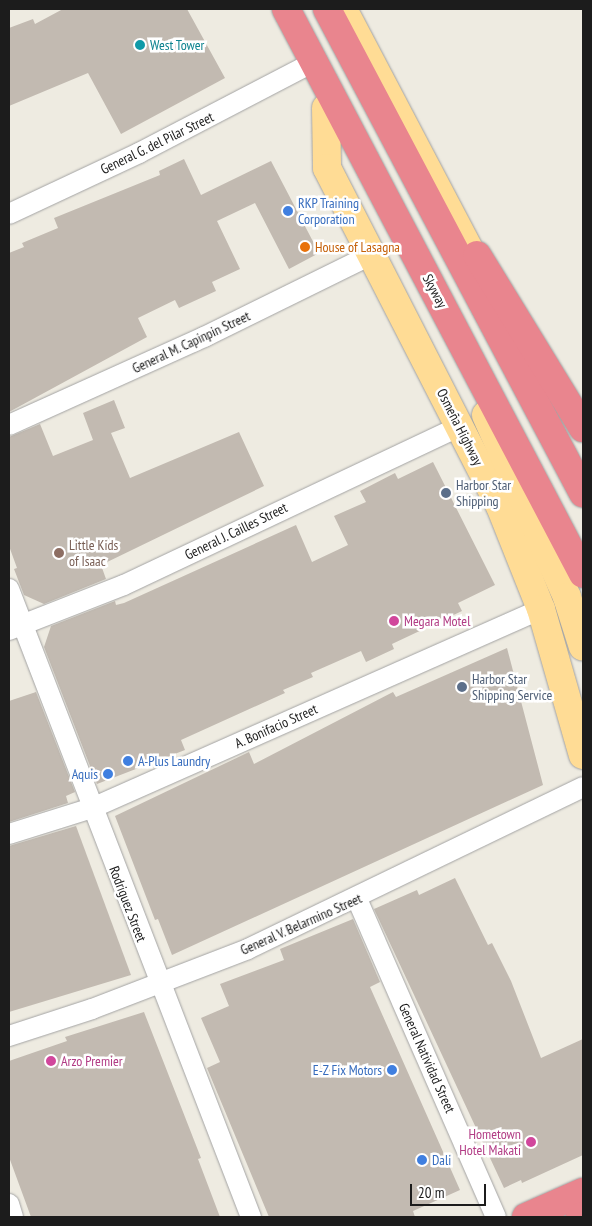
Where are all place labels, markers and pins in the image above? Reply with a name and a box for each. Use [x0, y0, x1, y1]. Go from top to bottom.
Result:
place label: West Tower [150, 37, 205, 53]
marker: West Tower [134, 39, 146, 51]
place label: RKP Training Corporation [298, 195, 360, 228]
marker: RKP Training Corporation [282, 205, 294, 217]
place label: House of Lasagna [315, 239, 400, 255]
marker: House of Lasagna [299, 241, 311, 253]
place label: Harbor Star Shipping [456, 477, 511, 510]
marker: Harbor Star Shipping [440, 487, 452, 499]
place label: Little Kids of Isaac [69, 537, 118, 570]
marker: Little Kids of Isaac [53, 547, 65, 559]
place label: Megara Motel [404, 613, 470, 629]
marker: Megara Motel [388, 615, 400, 627]
place label: Harbor Star Shipping Service [472, 671, 552, 704]
marker: Harbor Star Shipping Service [456, 681, 468, 693]
place label: A-Plus Laundry [138, 753, 210, 769]
marker: A-Plus Laundry [122, 755, 134, 767]
place label: Aquis [72, 766, 98, 782]
marker: Aquis [102, 768, 114, 780]
place label: Arzo Premier [61, 1053, 123, 1069]
marker: Arzo Premier [45, 1055, 57, 1067]
place label: E-Z Fix Motors [312, 1062, 382, 1078]
marker: E-Z Fix Motors [386, 1064, 398, 1076]
place label: Hometown Hotel Makati [459, 1126, 521, 1158]
marker: Hometown Hotel Makati [525, 1136, 537, 1148]
place label: Dali [432, 1152, 451, 1168]
marker: Dali [416, 1154, 428, 1166]

